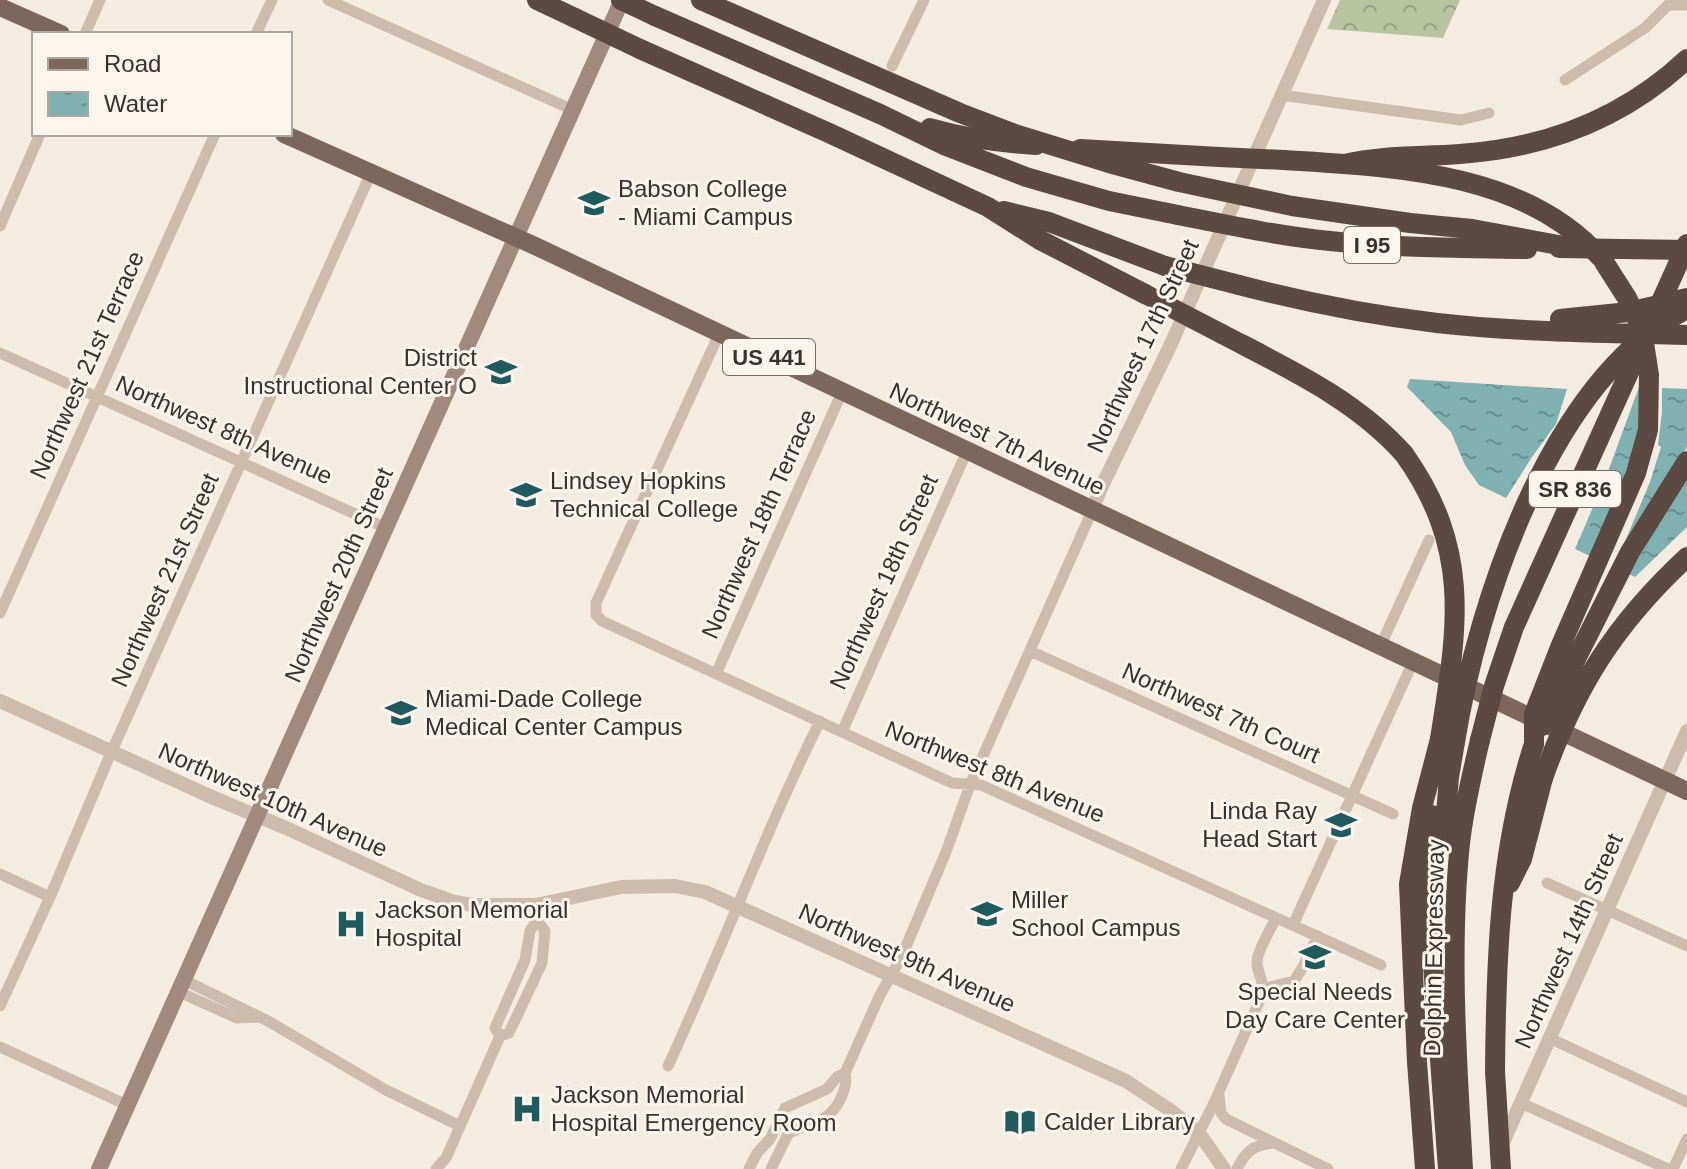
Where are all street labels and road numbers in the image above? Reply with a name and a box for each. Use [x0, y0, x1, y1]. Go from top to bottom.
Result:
road number: I 95 [1344, 227, 1400, 263]
street label: Northwest 17th Street [1081, 235, 1204, 457]
street label: Northwest 21st Terrace [24, 247, 149, 483]
road number: US 441 [723, 339, 815, 375]
street label: Northwest 8th Avenue [112, 370, 337, 490]
street label: Northwest 7th Avenue [885, 377, 1109, 500]
street label: Northwest 18th Terrace [696, 405, 821, 642]
street label: Northwest 20th Street [279, 463, 398, 686]
street label: Northwest 21st Street [105, 469, 224, 691]
street label: Northwest 18th Street [824, 470, 943, 693]
road number: SR 836 [1529, 471, 1621, 507]
street label: Northwest 7th Court [1118, 657, 1324, 768]
street label: Northwest 8th Avenue [881, 715, 1109, 828]
street label: Northwest 10th Avenue [155, 737, 392, 862]
street label: Northwest 14th Street [1509, 829, 1628, 1052]
street label: Dolphin Expressway [1418, 839, 1449, 1057]
street label: Northwest 9th Avenue [795, 898, 1020, 1018]

